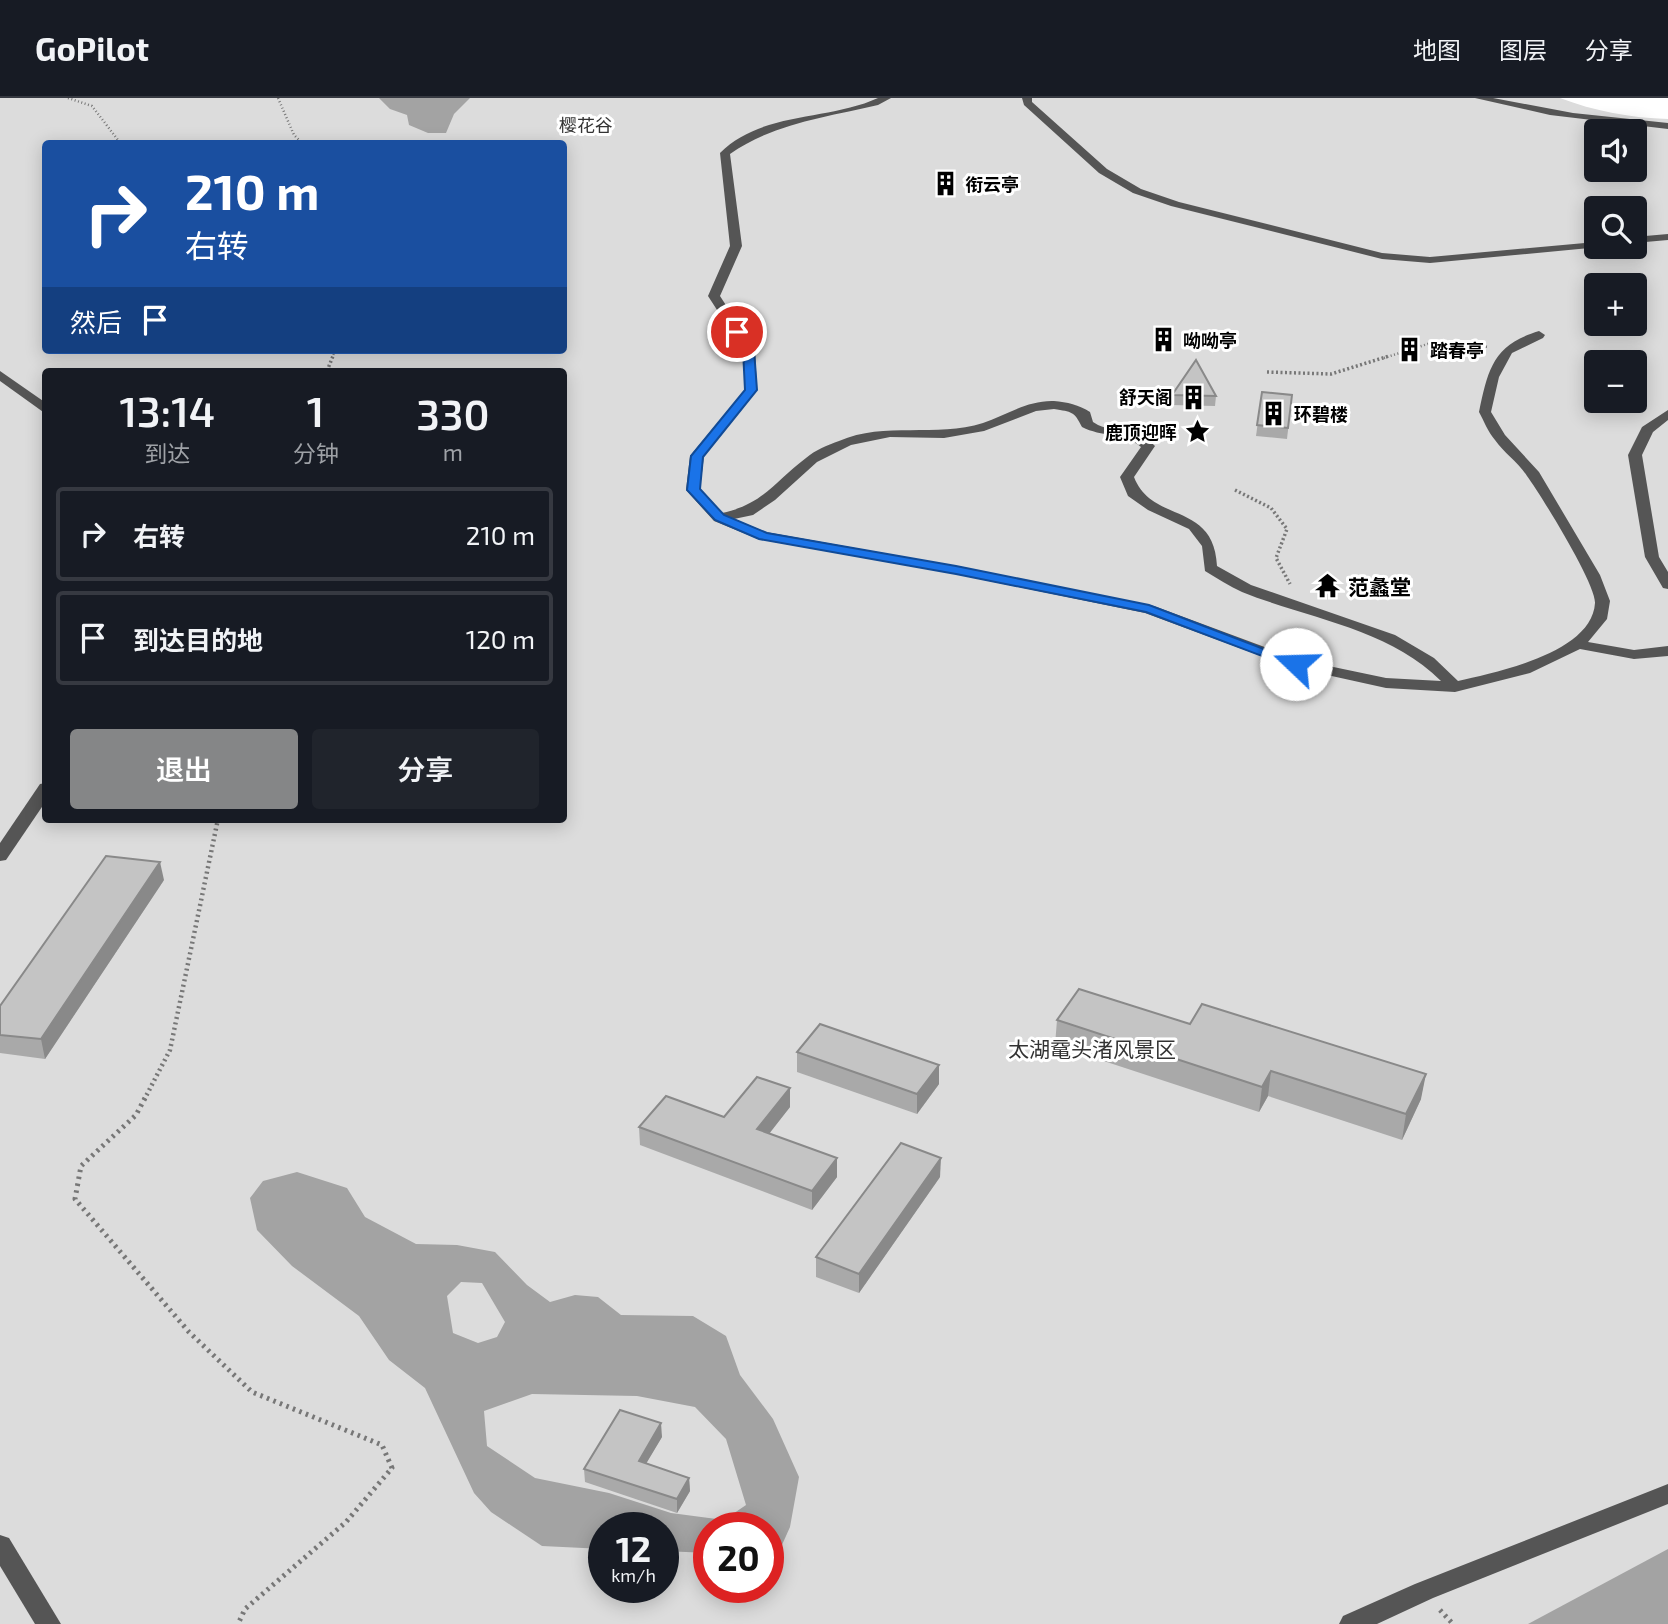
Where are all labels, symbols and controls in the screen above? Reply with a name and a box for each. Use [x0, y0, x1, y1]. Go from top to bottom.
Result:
text: GoPilot [35, 28, 149, 68]
text: 地图 [1413, 35, 1461, 64]
text: 图层 [1499, 35, 1547, 64]
text: 分享 [1585, 35, 1633, 64]
park label: 樱花谷 [559, 114, 613, 136]
map controls [1584, 119, 1647, 413]
button: sound [1584, 119, 1647, 182]
text: 210 m [185, 161, 319, 220]
icon: right [70, 168, 161, 259]
building icon: 衔云亭 [931, 170, 959, 198]
place label: 衔云亭 [965, 173, 1019, 195]
button: search [1584, 196, 1647, 259]
text: 右转 [185, 226, 249, 264]
button: + [1584, 273, 1647, 336]
icon: arrive [136, 301, 174, 339]
pin [707, 302, 767, 362]
text: 然后 [70, 306, 122, 337]
icon: arrive [718, 313, 756, 351]
building icon: 呦呦亭 [1149, 326, 1177, 354]
place label: 呦呦亭 [1183, 329, 1237, 351]
building icon: 踏春亭 [1396, 336, 1424, 364]
place label: 踏春亭 [1430, 339, 1484, 361]
button: − [1584, 350, 1647, 413]
building icon: 舒天阁 [1179, 383, 1207, 411]
text: 13:14 [120, 385, 215, 435]
text: 1 [307, 385, 324, 435]
place label: 舒天阁 [1119, 386, 1173, 408]
text: 330 [416, 388, 489, 438]
building icon: 环碧楼 [1260, 400, 1288, 428]
place label: 环碧楼 [1294, 403, 1348, 425]
place icon: 鹿顶迎晖 [1183, 418, 1211, 446]
place label: 鹿顶迎晖 [1105, 421, 1177, 443]
text: m [443, 438, 463, 466]
text: 到达 [144, 439, 190, 467]
text: 分钟 [293, 439, 339, 467]
icon: right [74, 515, 112, 553]
text: 210 m [466, 519, 535, 550]
text: 右转 [133, 520, 185, 551]
temple icon: 范蠡堂 [1314, 572, 1342, 600]
place label: 范蠡堂 [1348, 574, 1411, 599]
icon: arrive [74, 619, 112, 657]
text: 120 m [466, 623, 535, 654]
text: 到达目的地 [133, 624, 263, 655]
position arrow [1259, 627, 1333, 701]
button: 退出 [70, 729, 298, 809]
button: 分享 [312, 729, 539, 809]
park label: 太湖鼋头渚风景区 [1008, 1036, 1176, 1061]
speed limit sign: 20 [693, 1512, 784, 1603]
text: 12 [616, 1527, 651, 1569]
text: km/h [611, 1564, 656, 1586]

